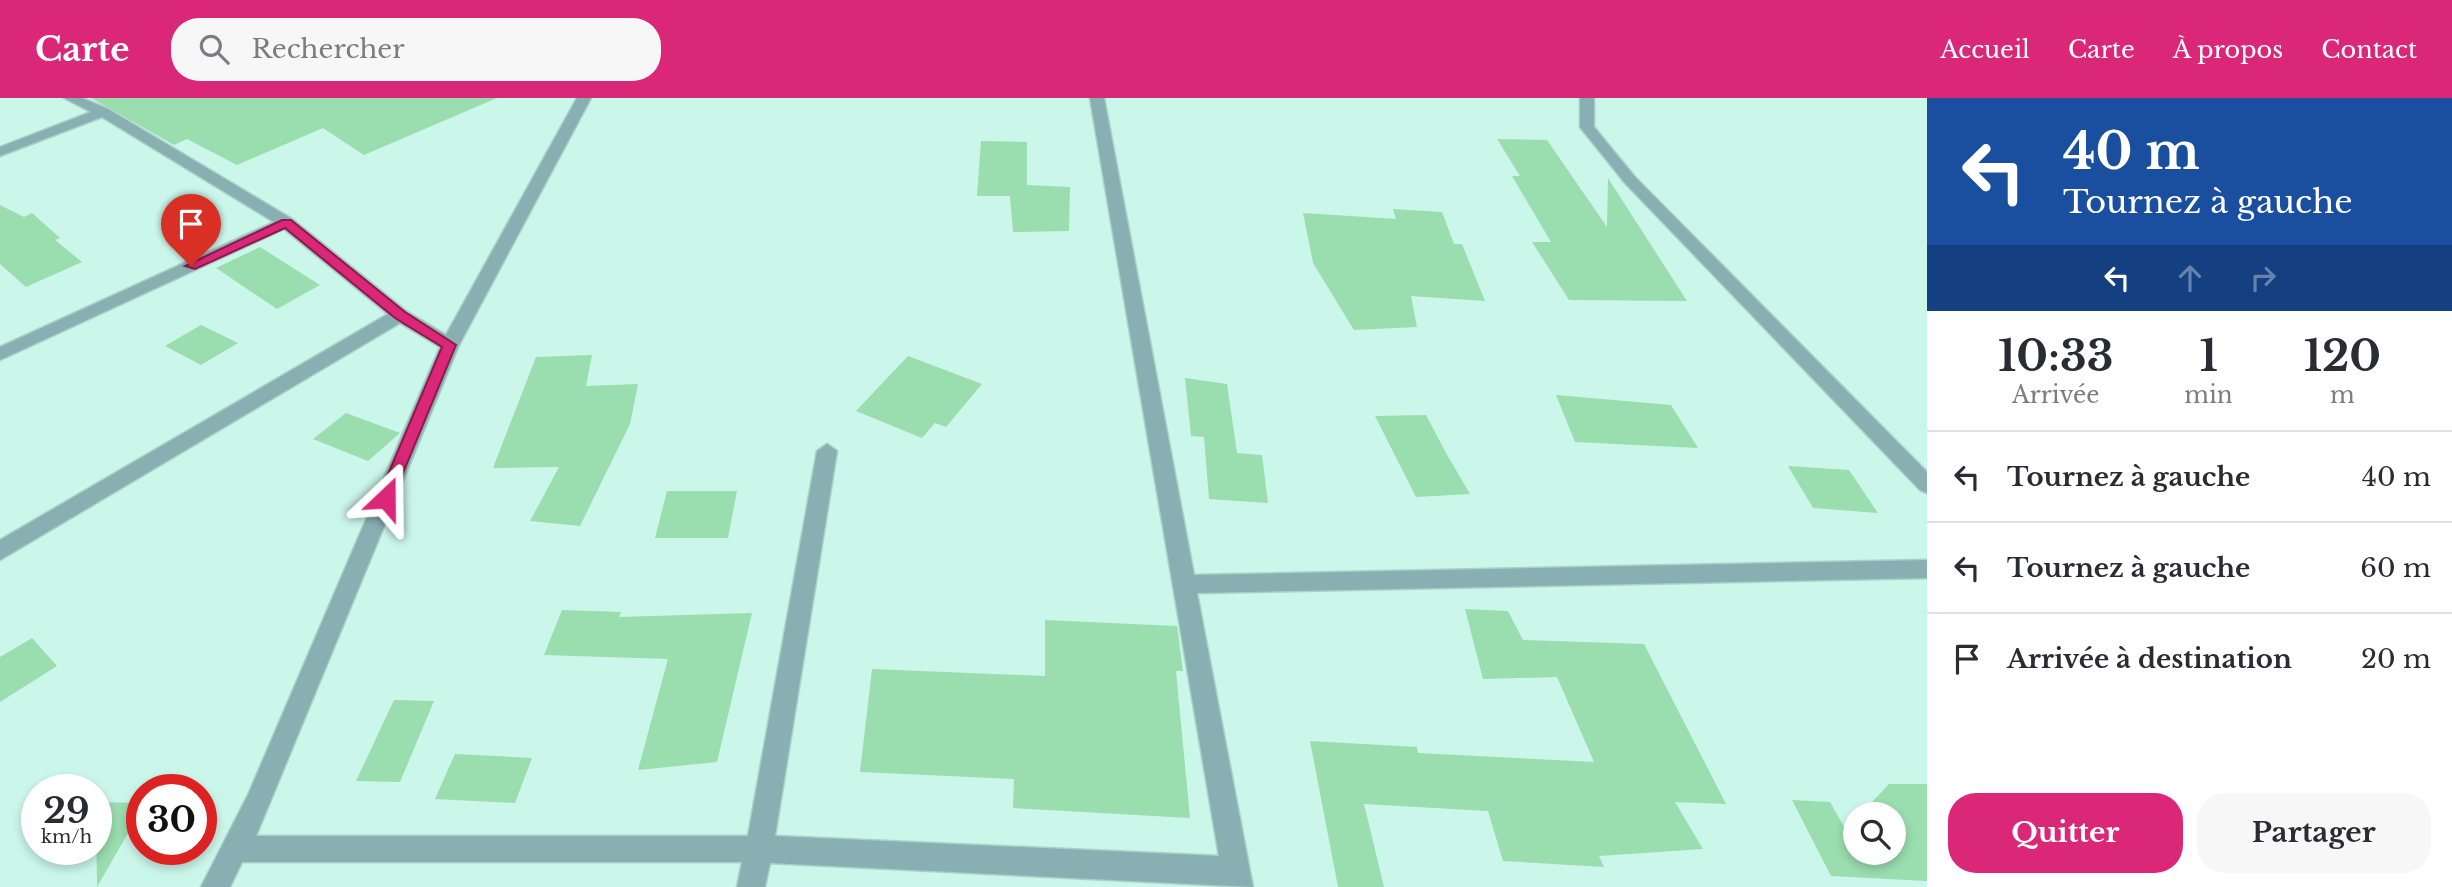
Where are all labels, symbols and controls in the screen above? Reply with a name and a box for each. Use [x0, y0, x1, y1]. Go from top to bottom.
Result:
search box [171, 18, 661, 81]
text: Carte [35, 29, 129, 70]
icon: search [195, 30, 233, 68]
text: Rechercher [251, 33, 405, 65]
text: Accueil [1940, 35, 2030, 64]
text: Carte [2068, 35, 2135, 64]
text: À propos [2173, 35, 2283, 64]
text: Contact [2321, 35, 2417, 64]
text: 40 m [2063, 121, 2200, 182]
icon: left [1948, 126, 2039, 217]
text: Tournez à gauche [2063, 182, 2353, 222]
pin [161, 194, 221, 266]
icon: arrive [172, 205, 210, 243]
icon: left [2098, 259, 2136, 297]
icon: ahead [2171, 259, 2209, 297]
icon: right [2244, 259, 2282, 297]
text: 10:33 [1998, 330, 2113, 382]
text: 1 [2199, 330, 2218, 382]
text: 120 [2304, 330, 2381, 382]
text: Arrivée [2012, 381, 2099, 409]
text: min [2184, 381, 2233, 409]
text: m [2330, 381, 2355, 409]
icon: left [1948, 458, 1986, 496]
position arrow [349, 461, 423, 535]
text: Tournez à gauche [2007, 461, 2250, 493]
text: 40 m [2362, 461, 2431, 493]
icon: left [1948, 549, 1986, 587]
text: Tournez à gauche [2007, 552, 2250, 584]
text: 60 m [2360, 552, 2431, 584]
icon: arrive [1948, 640, 1986, 678]
text: Arrivée à destination [2007, 643, 2292, 675]
text: 20 m [2361, 643, 2431, 675]
speed limit sign: 30 [126, 774, 217, 865]
text: 29 [43, 789, 90, 832]
button: Quitter [1948, 793, 2183, 873]
button: Partager [2197, 793, 2431, 873]
map controls [1843, 802, 1906, 865]
button: search [1843, 802, 1906, 865]
text: km/h [41, 826, 92, 848]

